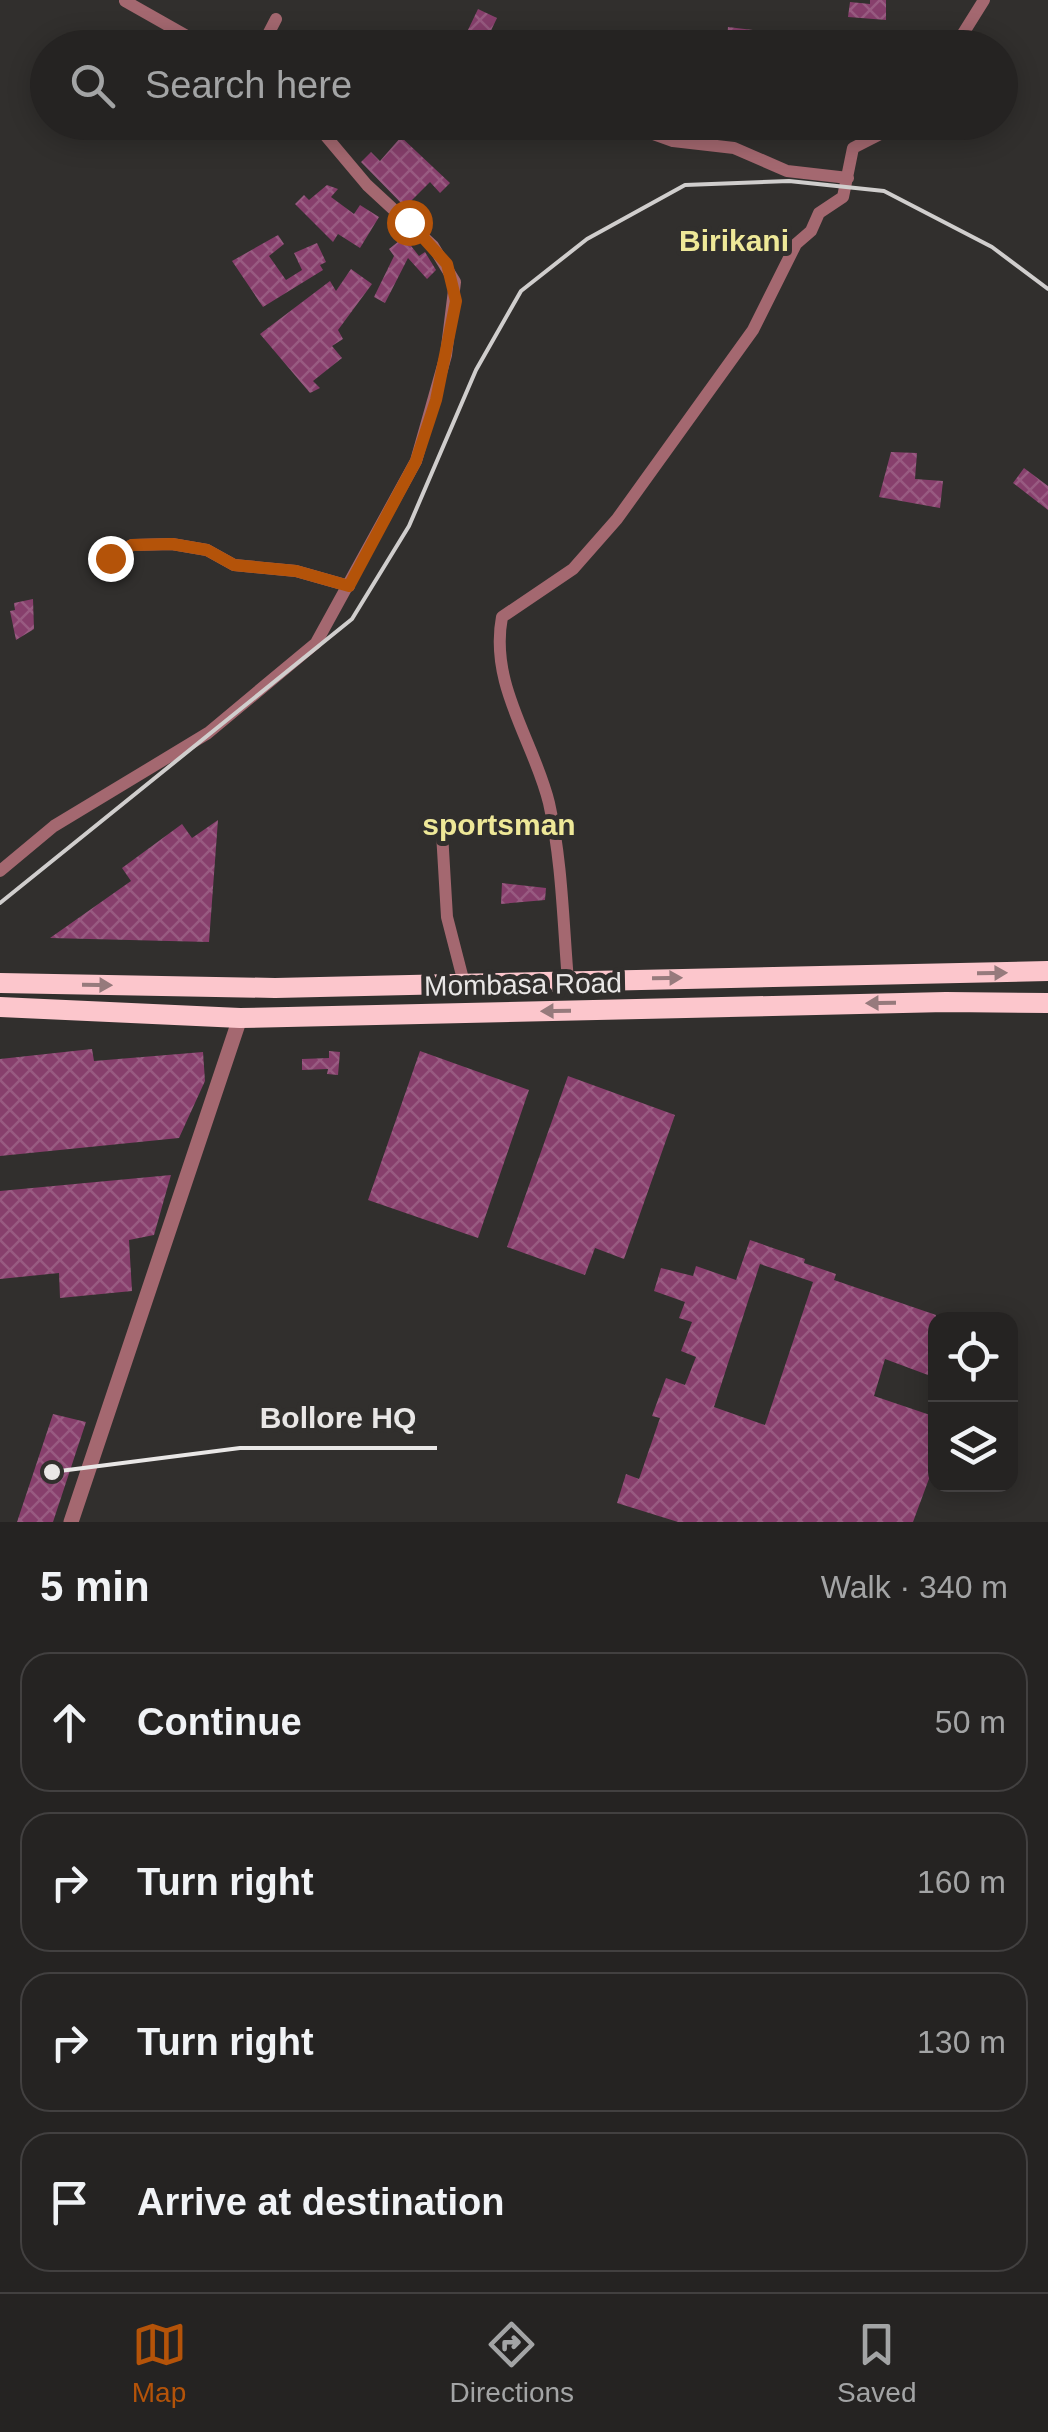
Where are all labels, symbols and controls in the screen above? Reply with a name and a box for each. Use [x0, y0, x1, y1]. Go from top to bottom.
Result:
search box [30, 30, 1018, 140]
icon: search [65, 58, 120, 113]
text: Search here [145, 64, 352, 106]
route start [387, 200, 433, 246]
district label: Birikani [679, 224, 789, 257]
route end [88, 536, 134, 582]
district label: sportsman [422, 808, 576, 841]
one-way arrow [977, 965, 1009, 981]
street label: Mombasa Road [424, 967, 622, 1002]
one-way arrow [652, 970, 684, 986]
one-way arrow [82, 977, 114, 993]
one-way arrow [864, 996, 896, 1012]
one-way arrow [539, 1003, 571, 1019]
map controls [928, 1312, 1018, 1492]
button: locate [928, 1312, 1018, 1402]
callout: Bollore HQ [240, 1388, 437, 1448]
text: Bollore HQ [260, 1401, 416, 1434]
button: layers [928, 1402, 1018, 1492]
text: 5 min [40, 1563, 150, 1610]
text: Walk · 340 m [821, 1569, 1008, 1605]
icon: ahead [42, 1695, 97, 1750]
text: Continue [137, 1701, 302, 1743]
text: 50 m [935, 1704, 1006, 1740]
icon: right [42, 1855, 97, 1910]
text: Turn right [137, 1861, 314, 1903]
text: 160 m [917, 1864, 1006, 1900]
icon: right [42, 2015, 97, 2070]
text: Turn right [137, 2021, 314, 2063]
text: 130 m [917, 2024, 1006, 2060]
icon: arrive [42, 2175, 97, 2230]
text: Arrive at destination [137, 2181, 504, 2223]
tab: Map [132, 2317, 187, 2409]
tab: Directions [450, 2317, 574, 2409]
tab: Saved [837, 2317, 916, 2409]

